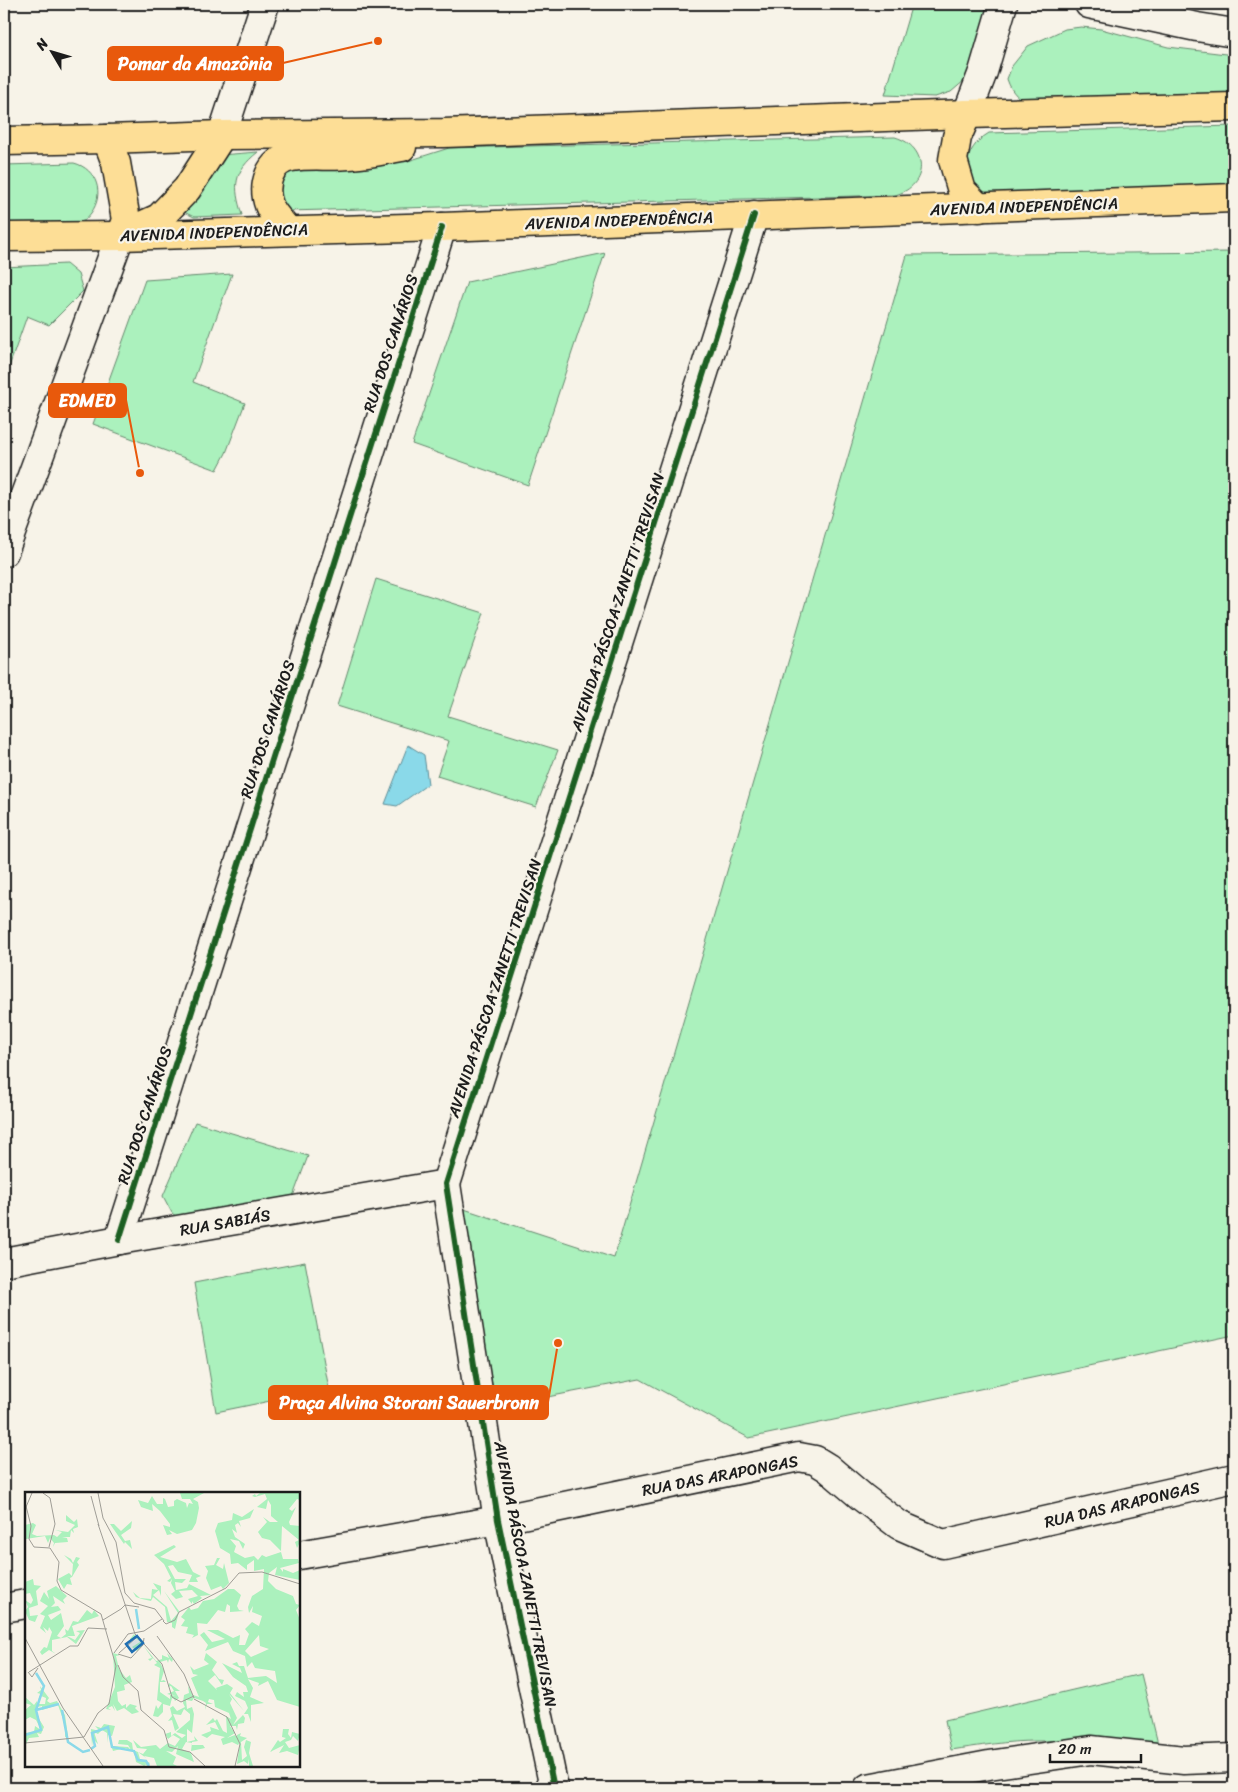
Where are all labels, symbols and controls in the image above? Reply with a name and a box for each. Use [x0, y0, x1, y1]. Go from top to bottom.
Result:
north arrow [28, 28, 78, 78]
text: N [29, 33, 55, 57]
callout: Pomar da Amazônia [108, 47, 283, 80]
text: Pomar da Amazônia [118, 48, 273, 80]
street label: AVENIDA INDEPENDÊNCIA [929, 189, 1118, 224]
street label: AVENIDA INDEPENDÊNCIA [524, 203, 713, 238]
street label: AVENIDA INDEPENDÊNCIA [119, 215, 308, 250]
street label: RUA DOS CANÁRIOS [354, 270, 426, 416]
callout: EDMED [49, 384, 126, 417]
text: EDMED [59, 385, 116, 417]
street label: AVENIDA PÁSCOA ZANETTI TREVISAN [562, 469, 673, 736]
street label: RUA DOS CANÁRIOS [231, 656, 303, 802]
street label: AVENIDA PÁSCOA ZANETTI TREVISAN [439, 855, 550, 1122]
street label: RUA DOS CANÁRIOS [108, 1042, 180, 1188]
street label: RUA SABIÁS [177, 1200, 273, 1245]
callout: Praça Alvina Storani Sauerbronn [269, 1386, 548, 1419]
text: Praça Alvina Storani Sauerbronn [279, 1387, 539, 1419]
street label: AVENIDA PÁSCOA ZANETTI TREVISAN [485, 1437, 566, 1710]
street label: RUA DAS ARAPONGAS [639, 1446, 801, 1505]
street label: RUA DAS ARAPONGAS [1041, 1472, 1203, 1536]
inset map [25, 1492, 300, 1767]
scale bar [1050, 1732, 1142, 1764]
text: 20 m [1058, 1736, 1092, 1762]

